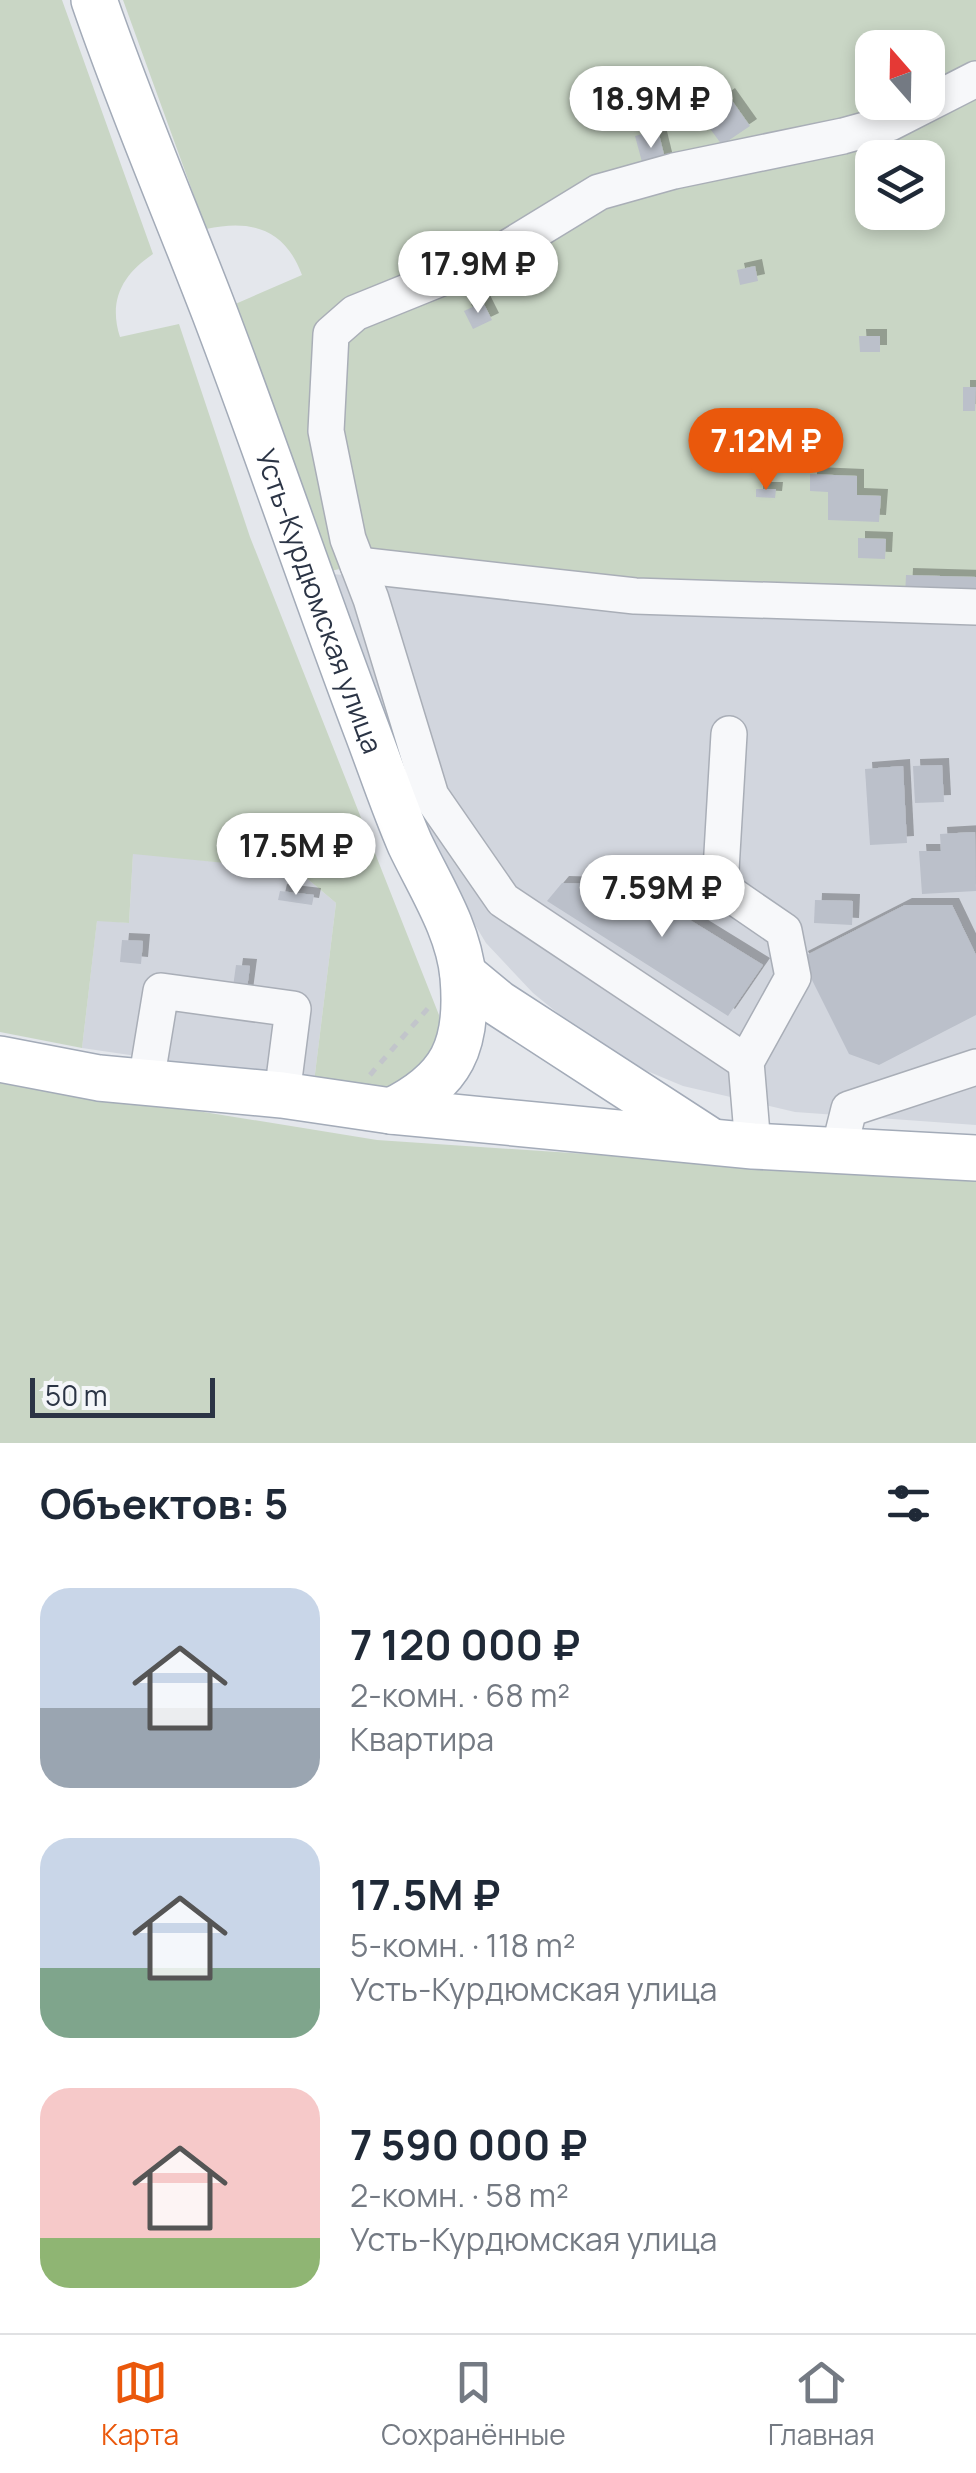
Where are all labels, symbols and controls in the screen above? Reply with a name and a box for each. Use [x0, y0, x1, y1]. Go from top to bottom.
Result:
north arrow [855, 30, 945, 120]
map controls [855, 30, 945, 230]
pin: 18.9M ₽ [559, 66, 743, 151]
text: 18.9M ₽ [592, 76, 710, 120]
button: layers [855, 140, 945, 230]
pin: 17.9M ₽ [386, 231, 570, 316]
text: 17.9M ₽ [420, 241, 536, 285]
pin: 7.12M ₽ [674, 408, 858, 493]
text: 7.12M ₽ [710, 418, 822, 462]
street label: Усть-Курдюмская улица [247, 443, 393, 758]
pin: 17.5M ₽ [204, 813, 388, 898]
text: 17.5M ₽ [239, 823, 353, 867]
pin: 7.59M ₽ [570, 855, 754, 940]
text: 7.59M ₽ [602, 865, 722, 909]
scale bar [30, 1373, 215, 1418]
text: 50 m [45, 1376, 108, 1414]
text: Объектов: 5 [40, 1474, 288, 1532]
icon: filters [881, 1476, 936, 1531]
text: 7 120 000 ₽ [350, 1615, 580, 1673]
icon: home [120, 1628, 240, 1748]
text: 2-комн. · 68 m² [350, 1673, 570, 1717]
text: Квартира [350, 1717, 494, 1761]
text: 17.5M ₽ [350, 1865, 501, 1923]
icon: home [120, 1878, 240, 1998]
text: 5-комн. · 118 m² [350, 1923, 575, 1967]
text: Усть-Курдюмская улица [350, 1967, 717, 2011]
text: 7 590 000 ₽ [350, 2115, 588, 2173]
icon: home [120, 2128, 240, 2248]
text: 2-комн. · 58 m² [350, 2173, 569, 2217]
text: Усть-Курдюмская улица [350, 2217, 717, 2261]
tab: Карта [101, 2355, 179, 2453]
tab: Сохранённые [381, 2355, 566, 2453]
tab: Главная [768, 2355, 875, 2453]

